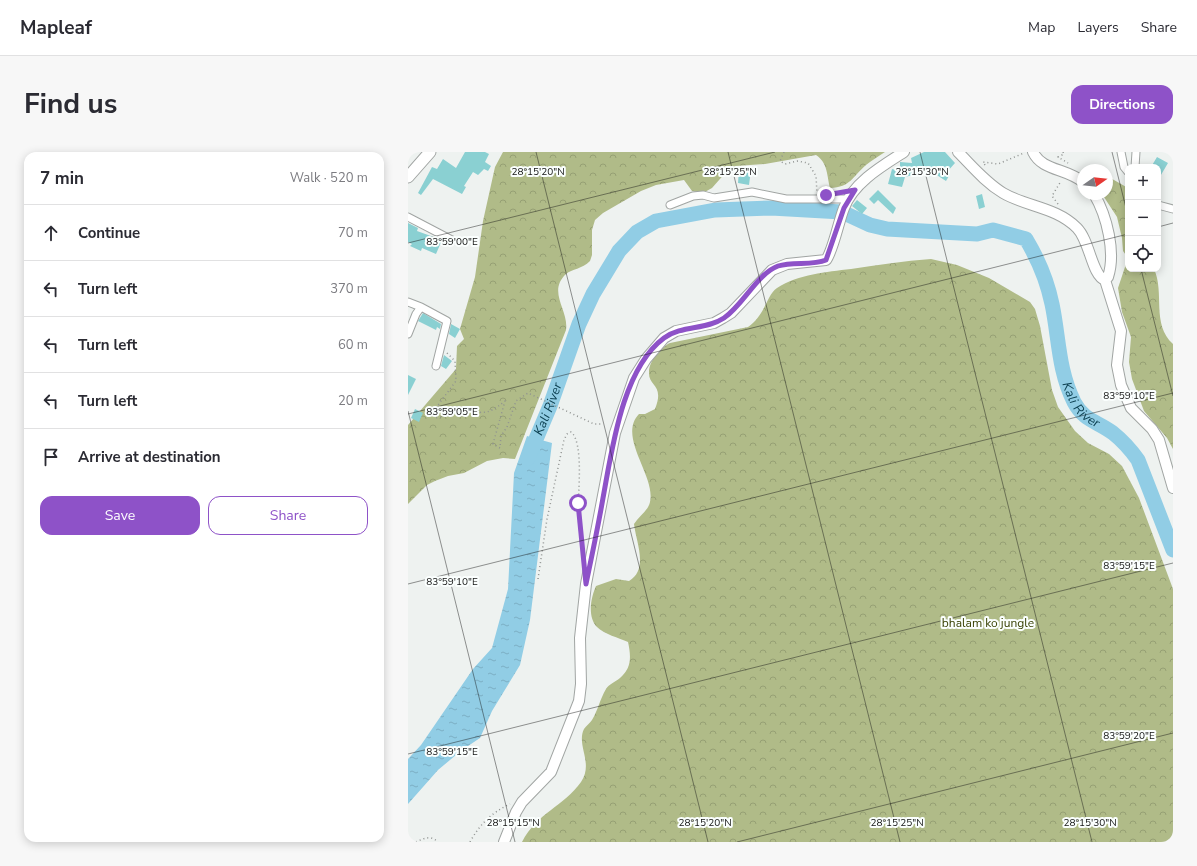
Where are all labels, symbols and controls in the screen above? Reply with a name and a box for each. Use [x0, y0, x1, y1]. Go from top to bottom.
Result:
text: Mapleaf [20, 15, 92, 41]
text: Map [1028, 18, 1055, 37]
text: Layers [1077, 18, 1119, 37]
text: Share [1141, 18, 1177, 37]
text: Find us [24, 85, 118, 123]
button: Directions [1071, 85, 1173, 124]
north arrow [1077, 164, 1113, 200]
map controls [1125, 164, 1161, 272]
button: + [1125, 164, 1161, 200]
text: 28°15'20"N [511, 165, 565, 179]
text: 28°15'25"N [703, 165, 757, 179]
text: 28°15'30"N [895, 165, 949, 179]
text: 7 min [40, 167, 84, 190]
text: Walk · 520 m [290, 169, 368, 187]
route end [817, 186, 835, 204]
button: − [1125, 200, 1161, 236]
icon: ahead [40, 222, 62, 244]
text: Continue [78, 223, 140, 243]
text: 70 m [338, 224, 368, 242]
text: 83°59'00"E [426, 235, 478, 249]
button: locate [1125, 236, 1161, 272]
icon: left [40, 278, 62, 300]
text: Turn left [78, 279, 137, 299]
text: 370 m [330, 280, 368, 298]
icon: left [40, 334, 62, 356]
text: Turn left [78, 335, 137, 355]
text: 60 m [338, 336, 368, 354]
water label: Kali River [530, 380, 567, 438]
water label: Kali River [1058, 380, 1103, 432]
text: 83°59'10"E [1103, 389, 1155, 403]
icon: left [40, 390, 62, 412]
text: Turn left [78, 391, 137, 411]
text: 20 m [338, 392, 368, 410]
text: 83°59'05"E [426, 405, 478, 419]
icon: arrive [40, 446, 62, 468]
text: Arrive at destination [78, 447, 221, 467]
route start [569, 494, 587, 512]
button: Save [40, 496, 200, 535]
button: Share [208, 496, 368, 535]
text: 83°59'15"E [1103, 559, 1155, 573]
text: 83°59'10"E [426, 575, 478, 589]
park label: bhalam ko jungle [942, 615, 1034, 631]
text: 83°59'20"E [1103, 729, 1155, 743]
text: 83°59'15"E [426, 745, 478, 759]
text: 28°15'15"N [486, 816, 540, 830]
text: 28°15'20"N [678, 816, 732, 830]
text: 28°15'25"N [870, 816, 924, 830]
text: 28°15'30"N [1063, 816, 1117, 830]

